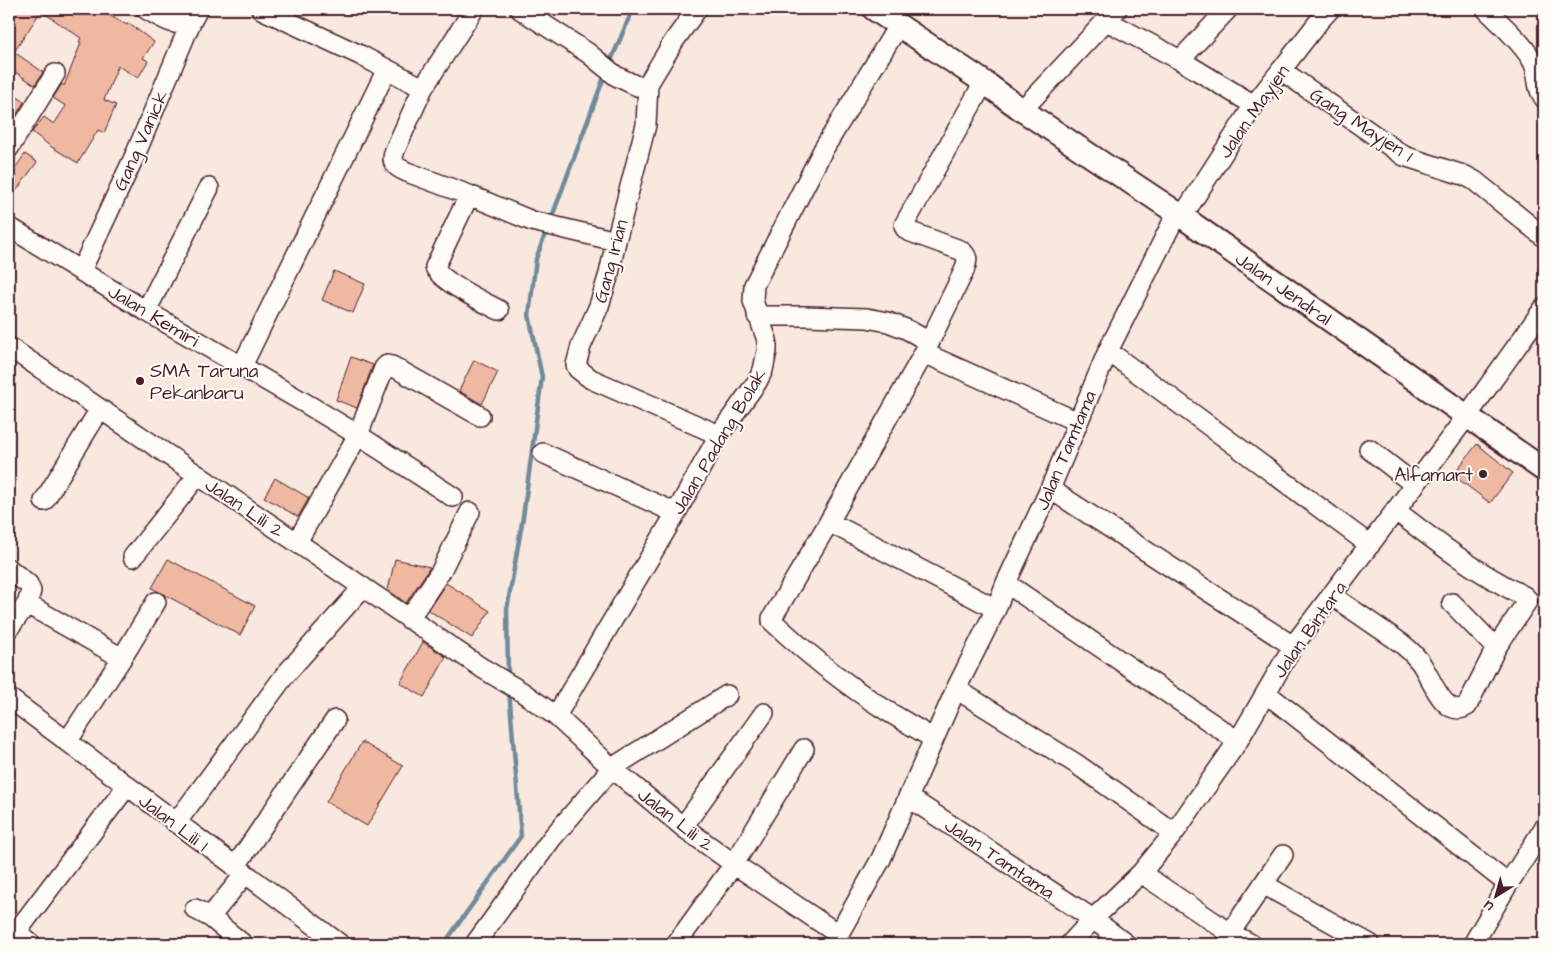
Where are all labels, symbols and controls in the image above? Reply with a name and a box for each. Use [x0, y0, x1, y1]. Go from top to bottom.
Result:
street label: Jalan Mayjen [1212, 60, 1297, 165]
street label: Gang Mayjen 1 [1303, 82, 1419, 170]
street label: Gang Vanick [107, 86, 177, 196]
street label: Gang Irian [587, 217, 636, 306]
street label: Jalan Jendral [1229, 246, 1337, 332]
street label: Jalan Kemiri [102, 278, 204, 354]
place label: SMA Taruna Pekanbaru [150, 358, 259, 407]
street label: Jalan Padang Bolak [665, 363, 775, 520]
marker: SMA Taruna Pekanbaru [134, 375, 146, 387]
street label: Jalan Tamtama [1029, 386, 1104, 515]
place label: Alfamart [1394, 462, 1473, 489]
marker: Alfamart [1477, 468, 1489, 480]
street label: Jalan Lili 2 [199, 472, 289, 545]
street label: Jalan Bintara [1267, 576, 1354, 684]
street label: Jalan Lili 2 [631, 782, 719, 859]
street label: Jalan Lili 1 [132, 788, 214, 859]
street label: Jalan Tamtama [939, 812, 1060, 906]
north arrow [1470, 870, 1520, 920]
text: U [1480, 895, 1498, 916]

